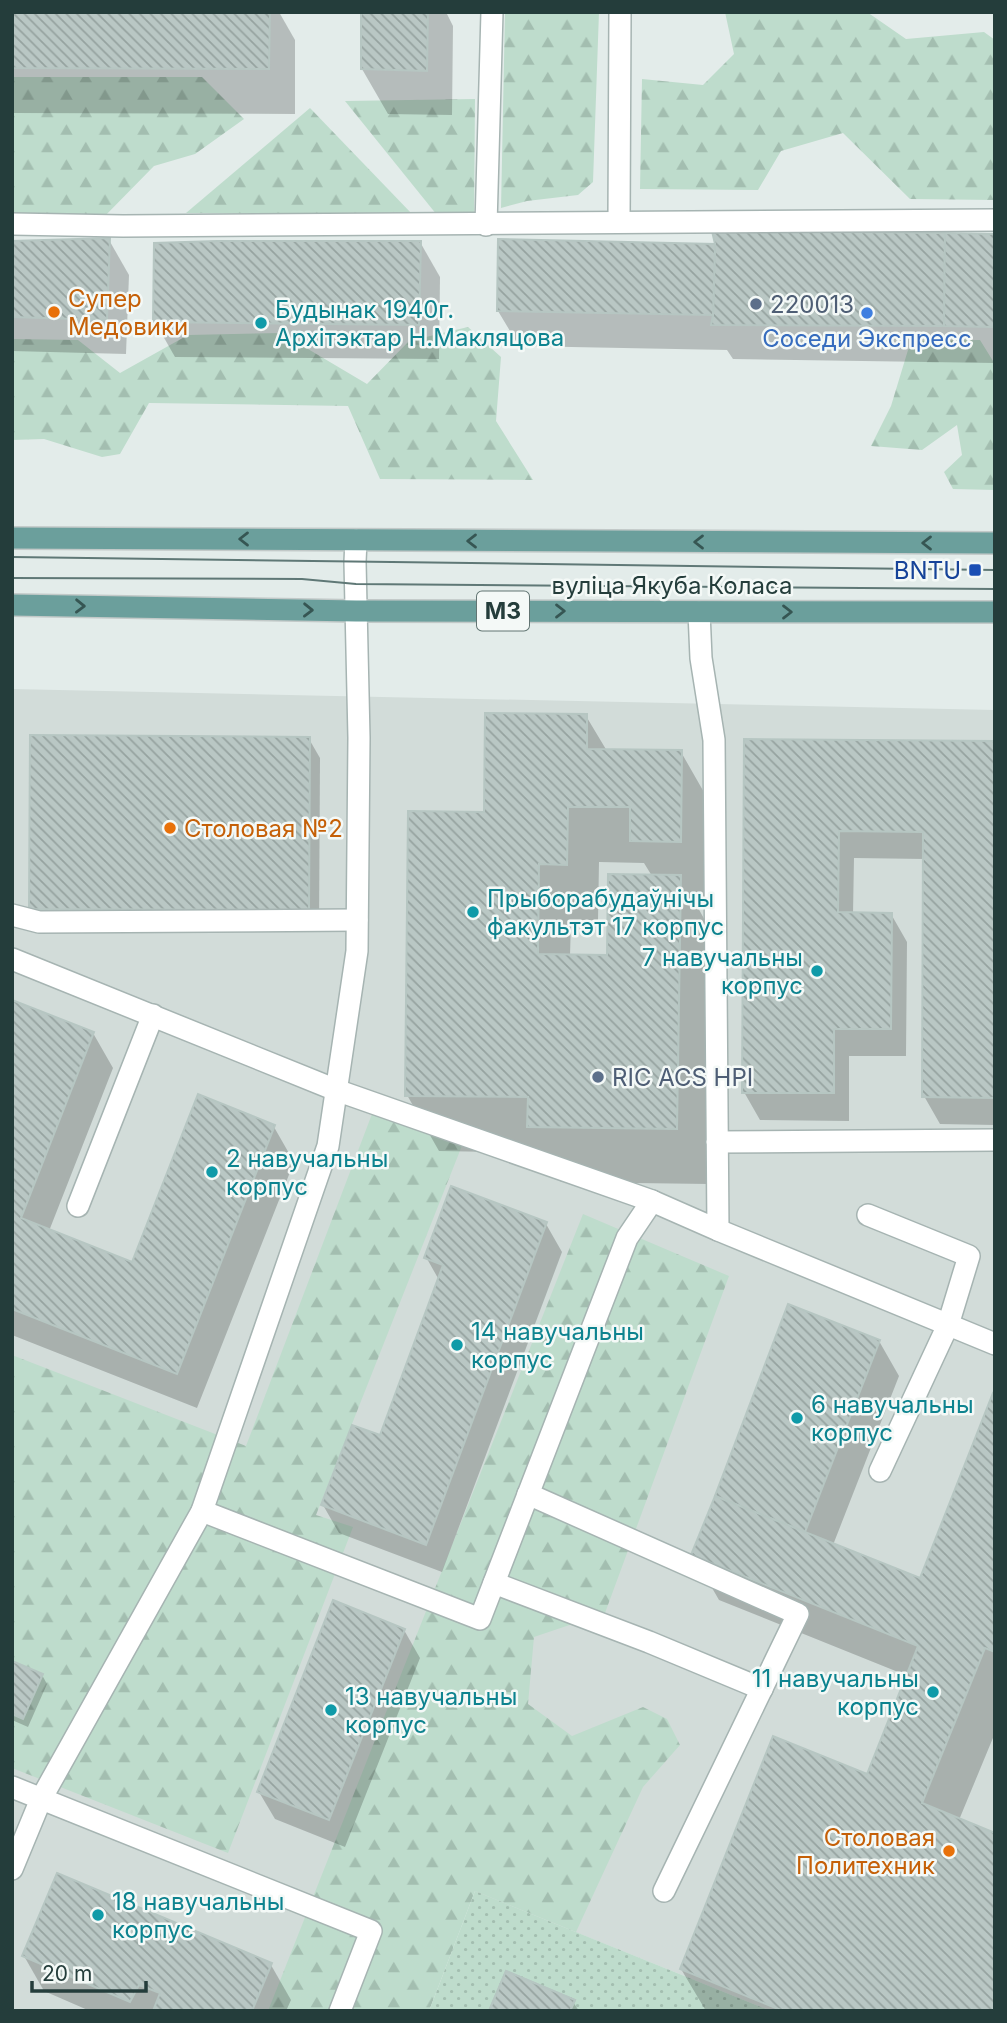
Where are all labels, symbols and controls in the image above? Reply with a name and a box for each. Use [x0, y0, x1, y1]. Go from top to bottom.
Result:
place label: Супер Медовики [68, 284, 188, 341]
place label: 220013 [770, 290, 854, 319]
place label: Будынак 1940г. Архітэктар Н.Макляцова [275, 295, 564, 352]
marker: 220013 [748, 296, 764, 312]
marker: Супер Медовики [46, 304, 62, 320]
marker: Соседи Экспресс [859, 305, 875, 321]
marker: Будынак 1940г. Архітэктар Н.Макляцова [253, 315, 269, 331]
place label: Соседи Экспресс [762, 324, 972, 353]
one-way arrow [238, 532, 249, 547]
one-way arrow [466, 533, 476, 549]
one-way arrow [693, 534, 704, 550]
one-way arrow [921, 535, 931, 551]
place label: BNTU [894, 556, 961, 585]
marker: BNTU [967, 562, 983, 578]
street label: вуліца Якуба Коласа [552, 571, 792, 600]
road number: М3 [477, 592, 529, 631]
one-way arrow [76, 598, 86, 614]
one-way arrow [303, 602, 314, 617]
one-way arrow [555, 603, 566, 619]
one-way arrow [783, 604, 793, 620]
place label: Столовая №2 [184, 814, 343, 843]
marker: Столовая №2 [162, 820, 178, 836]
place label: Прыборабудаўнічы факультэт 17 корпус [487, 884, 724, 941]
marker: Прыборабудаўнічы факультэт 17 корпус [465, 904, 481, 920]
place label: 7 навучальны корпус [642, 943, 803, 1000]
marker: 7 навучальны корпус [809, 963, 825, 979]
place label: RIC ACS HPI [612, 1063, 753, 1092]
marker: RIC ACS HPI [590, 1069, 606, 1085]
place label: 2 навучальны корпус [226, 1144, 388, 1201]
marker: 2 навучальны корпус [204, 1164, 220, 1180]
place label: 14 навучальны корпус [471, 1317, 644, 1374]
marker: 14 навучальны корпус [449, 1337, 465, 1353]
place label: 6 навучальны корпус [811, 1390, 974, 1447]
marker: 6 навучальны корпус [789, 1410, 805, 1426]
place label: 11 навучальны корпус [752, 1664, 919, 1721]
place label: 13 навучальны корпус [345, 1682, 517, 1739]
marker: 11 навучальны корпус [925, 1684, 941, 1700]
marker: 13 навучальны корпус [323, 1702, 339, 1718]
place label: Столовая Политехник [796, 1823, 935, 1880]
marker: Столовая Политехник [941, 1843, 957, 1859]
place label: 18 навучальны корпус [112, 1887, 284, 1944]
marker: 18 навучальны корпус [90, 1907, 106, 1923]
scale bar [32, 1950, 145, 1994]
text: 20 m [42, 1961, 92, 1986]

